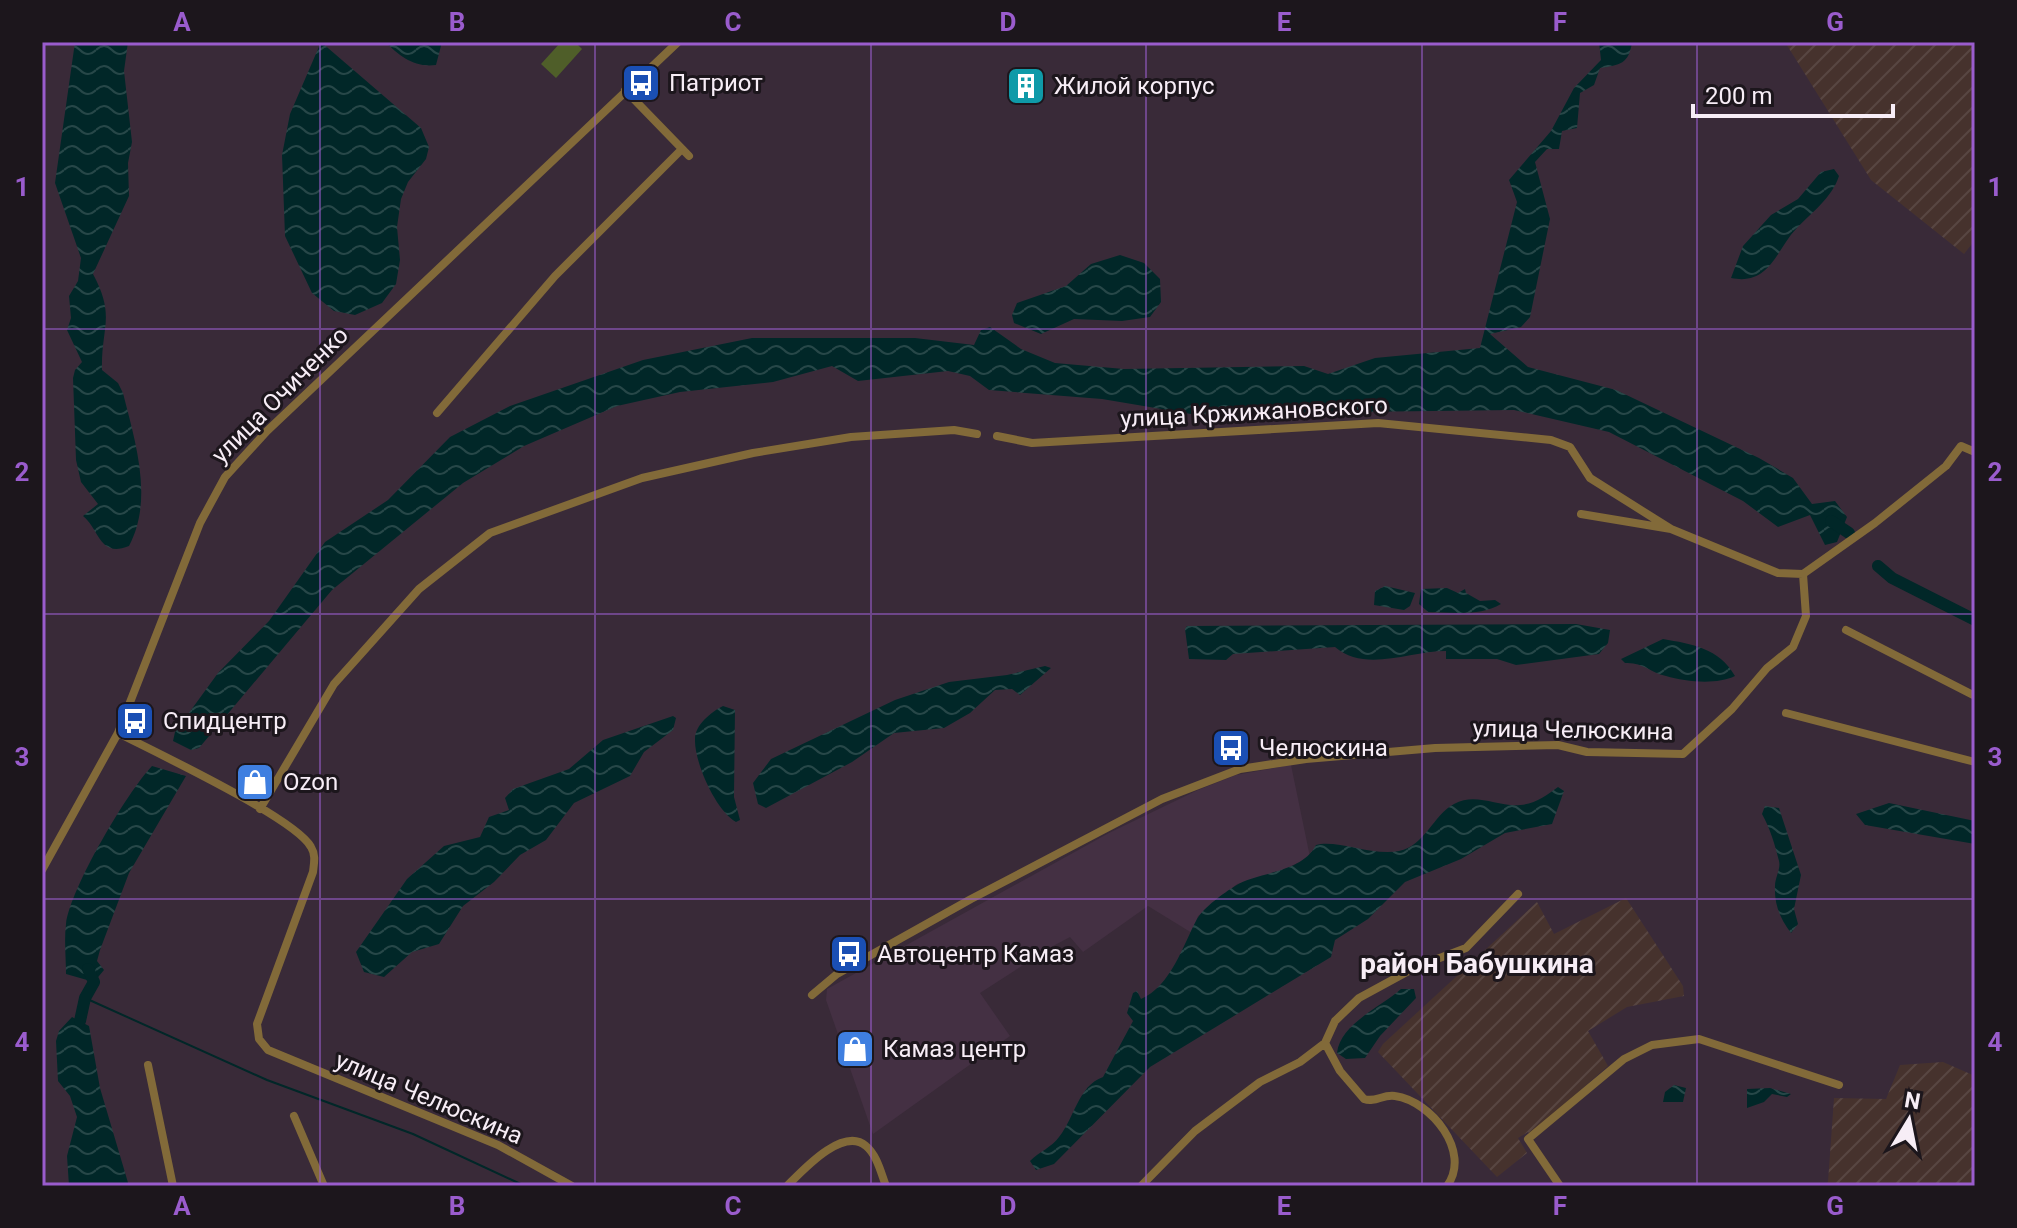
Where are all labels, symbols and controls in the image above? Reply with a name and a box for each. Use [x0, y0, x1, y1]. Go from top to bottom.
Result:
text: A [173, 7, 191, 37]
text: B [449, 7, 465, 37]
text: C [724, 7, 742, 37]
text: D [1000, 7, 1016, 37]
text: E [1277, 7, 1292, 37]
text: F [1553, 7, 1567, 37]
text: G [1826, 7, 1844, 37]
bus stop icon: Патриот [620, 62, 662, 104]
building icon: Жилой корпус [1005, 65, 1047, 107]
scale bar [1693, 68, 1893, 118]
place label: Патриот [669, 69, 763, 97]
place label: Жилой корпус [1054, 72, 1215, 100]
text: 200 m [1705, 82, 1772, 110]
text: 1 [15, 172, 29, 202]
text: 1 [1988, 172, 2002, 202]
street label: улица Очиченко [206, 321, 354, 469]
street label: улица Кржижановского [1120, 391, 1388, 433]
text: 2 [15, 457, 29, 487]
text: 2 [1988, 457, 2002, 487]
bus stop icon: Спидцентр [114, 700, 156, 742]
place label: Спидцентр [163, 707, 287, 735]
street label: улица Челюскина [1472, 714, 1674, 746]
bus stop icon: Челюскина [1210, 727, 1252, 769]
place label: Челюскина [1259, 734, 1388, 762]
text: 3 [15, 742, 29, 772]
text: 3 [1988, 742, 2002, 772]
shop icon: Ozon [234, 761, 276, 803]
place label: Ozon [283, 768, 338, 796]
bus stop icon: Автоцентр Камаз [828, 933, 870, 975]
place label: Автоцентр Камаз [877, 940, 1074, 968]
district label: район Бабушкина [1360, 947, 1594, 980]
text: 4 [15, 1027, 30, 1057]
text: 4 [1988, 1027, 2003, 1057]
shop icon: Камаз центр [834, 1028, 876, 1070]
place label: Камаз центр [883, 1035, 1026, 1063]
street label: улица Челюскина [331, 1046, 527, 1150]
north arrow [1869, 1080, 1949, 1160]
text: N [1903, 1087, 1922, 1114]
text: A [173, 1191, 191, 1221]
text: B [449, 1191, 465, 1221]
text: C [724, 1191, 742, 1221]
text: D [1000, 1191, 1016, 1221]
text: E [1277, 1191, 1292, 1221]
text: F [1553, 1191, 1567, 1221]
text: G [1826, 1191, 1844, 1221]

